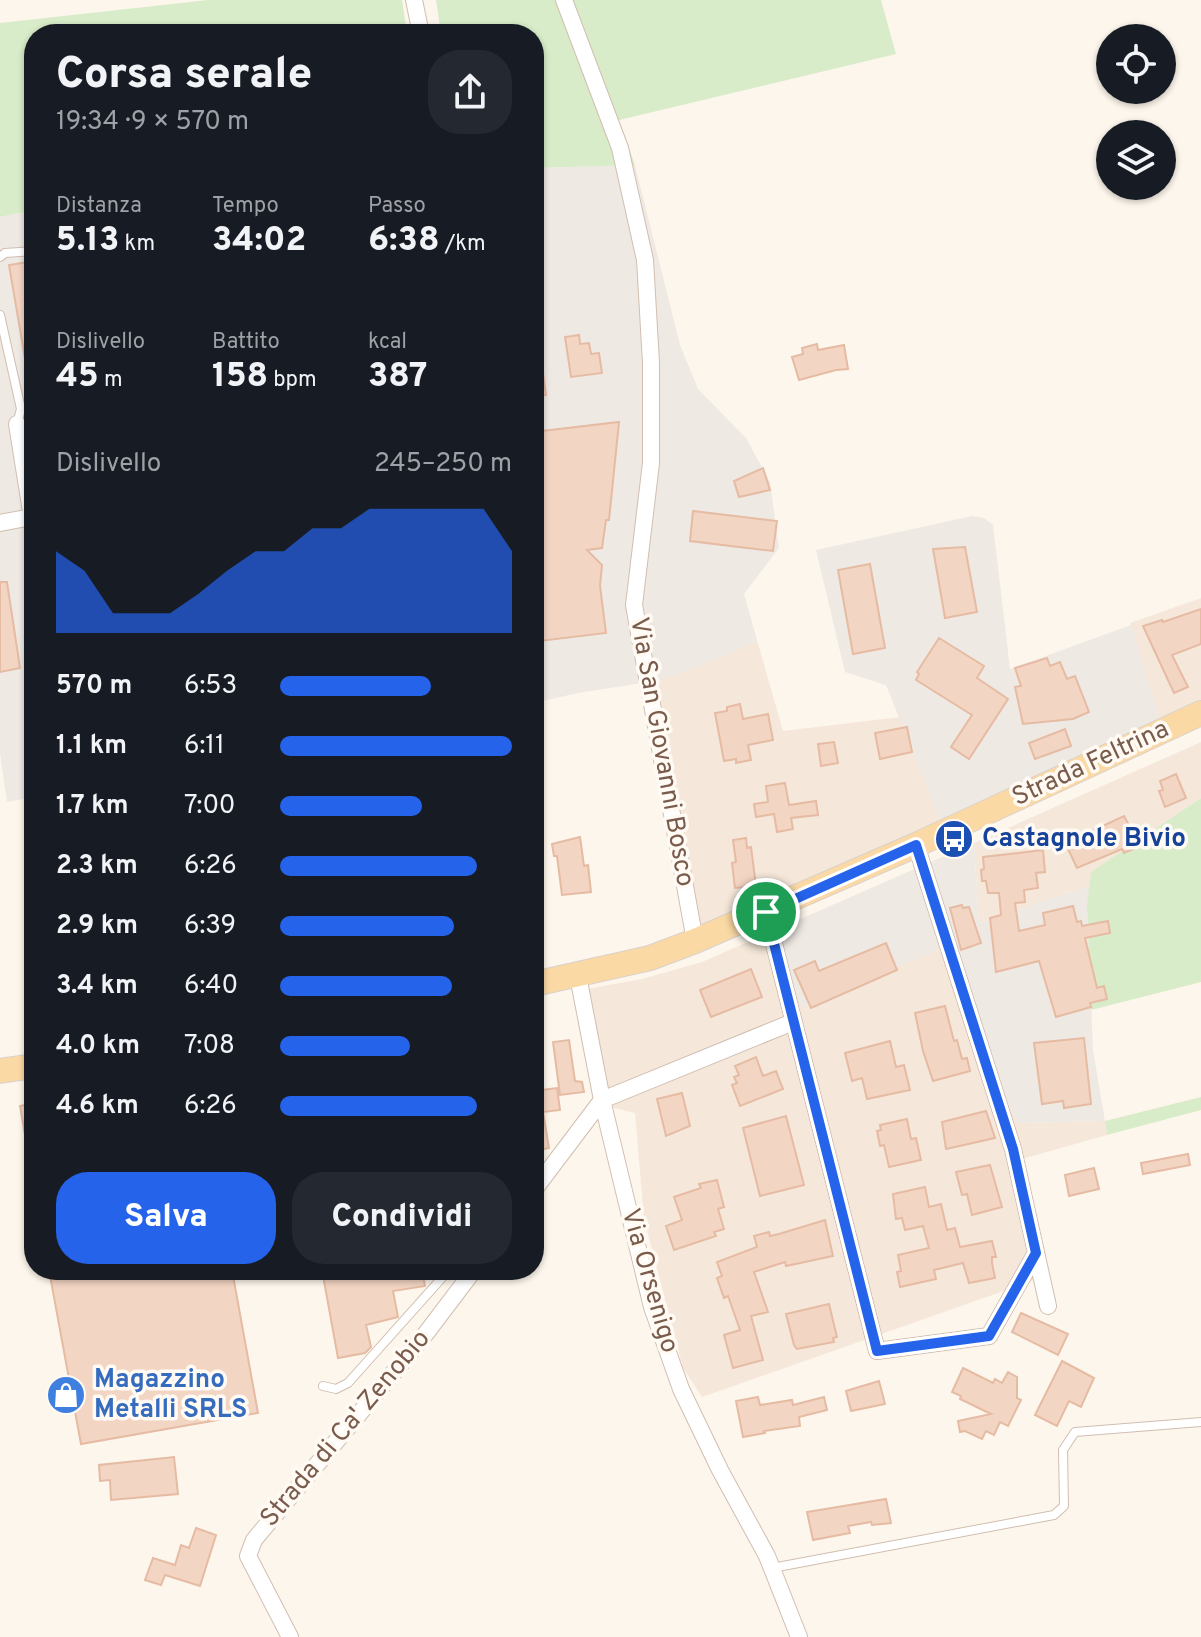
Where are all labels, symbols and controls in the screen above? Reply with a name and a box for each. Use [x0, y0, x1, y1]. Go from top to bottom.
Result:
map controls [1096, 24, 1176, 200]
button: locate [1096, 24, 1176, 104]
text: Corsa serale [56, 48, 312, 104]
button: share [428, 50, 512, 134]
text: 19:34 · 9 × 570 m [56, 106, 249, 139]
button: layers [1096, 120, 1176, 200]
text: Distanza [56, 193, 142, 220]
text: Tempo [212, 193, 279, 220]
text: Passo [368, 193, 426, 220]
text: 5.13 [56, 220, 119, 263]
text: 34:02 [212, 220, 306, 263]
text: 6:38 [368, 220, 440, 263]
text: km [119, 231, 155, 258]
text: /km [440, 231, 486, 258]
text: Dislivello [56, 329, 145, 356]
text: Battito [212, 329, 280, 356]
text: kcal [368, 329, 407, 356]
text: 45 [56, 356, 99, 399]
text: 158 [212, 356, 268, 399]
text: 387 [368, 356, 427, 399]
text: m [99, 367, 123, 394]
text: bpm [268, 367, 317, 394]
text: Dislivello [56, 448, 161, 481]
text: 245–250 m [374, 448, 512, 481]
street label: Via San Giovanni Bosco [621, 615, 701, 889]
text: 570 m [56, 670, 132, 703]
text: 6:53 [184, 670, 237, 703]
street label: Strada Feltrina [1007, 713, 1175, 815]
text: 1.1 km [56, 730, 127, 763]
text: 6:11 [184, 730, 225, 763]
text: 1.7 km [56, 790, 129, 823]
text: 7:00 [184, 790, 236, 823]
bus stop icon: Castagnole Bivio [933, 818, 975, 860]
place label: Castagnole Bivio [982, 823, 1186, 856]
text: 2.3 km [56, 850, 138, 883]
text: 6:26 [184, 850, 237, 883]
pin [732, 878, 800, 946]
icon: arrive [744, 890, 788, 934]
text: 2.9 km [56, 910, 138, 943]
text: 6:39 [184, 910, 236, 943]
text: 3.4 km [56, 970, 138, 1003]
text: 6:40 [184, 970, 238, 1003]
text: 4.0 km [56, 1030, 140, 1063]
text: 7:08 [184, 1030, 235, 1063]
text: 4.6 km [56, 1090, 139, 1123]
text: 6:26 [184, 1090, 237, 1123]
button: Salva [56, 1172, 276, 1264]
button: Condividi [292, 1172, 512, 1264]
street label: Via Orsenigo [613, 1205, 685, 1357]
street label: Strada di Ca' Zenobio [254, 1324, 438, 1534]
place label: Magazzino Metalli SRLS [94, 1364, 247, 1427]
shop icon: Magazzino Metalli SRLS [45, 1374, 87, 1416]

